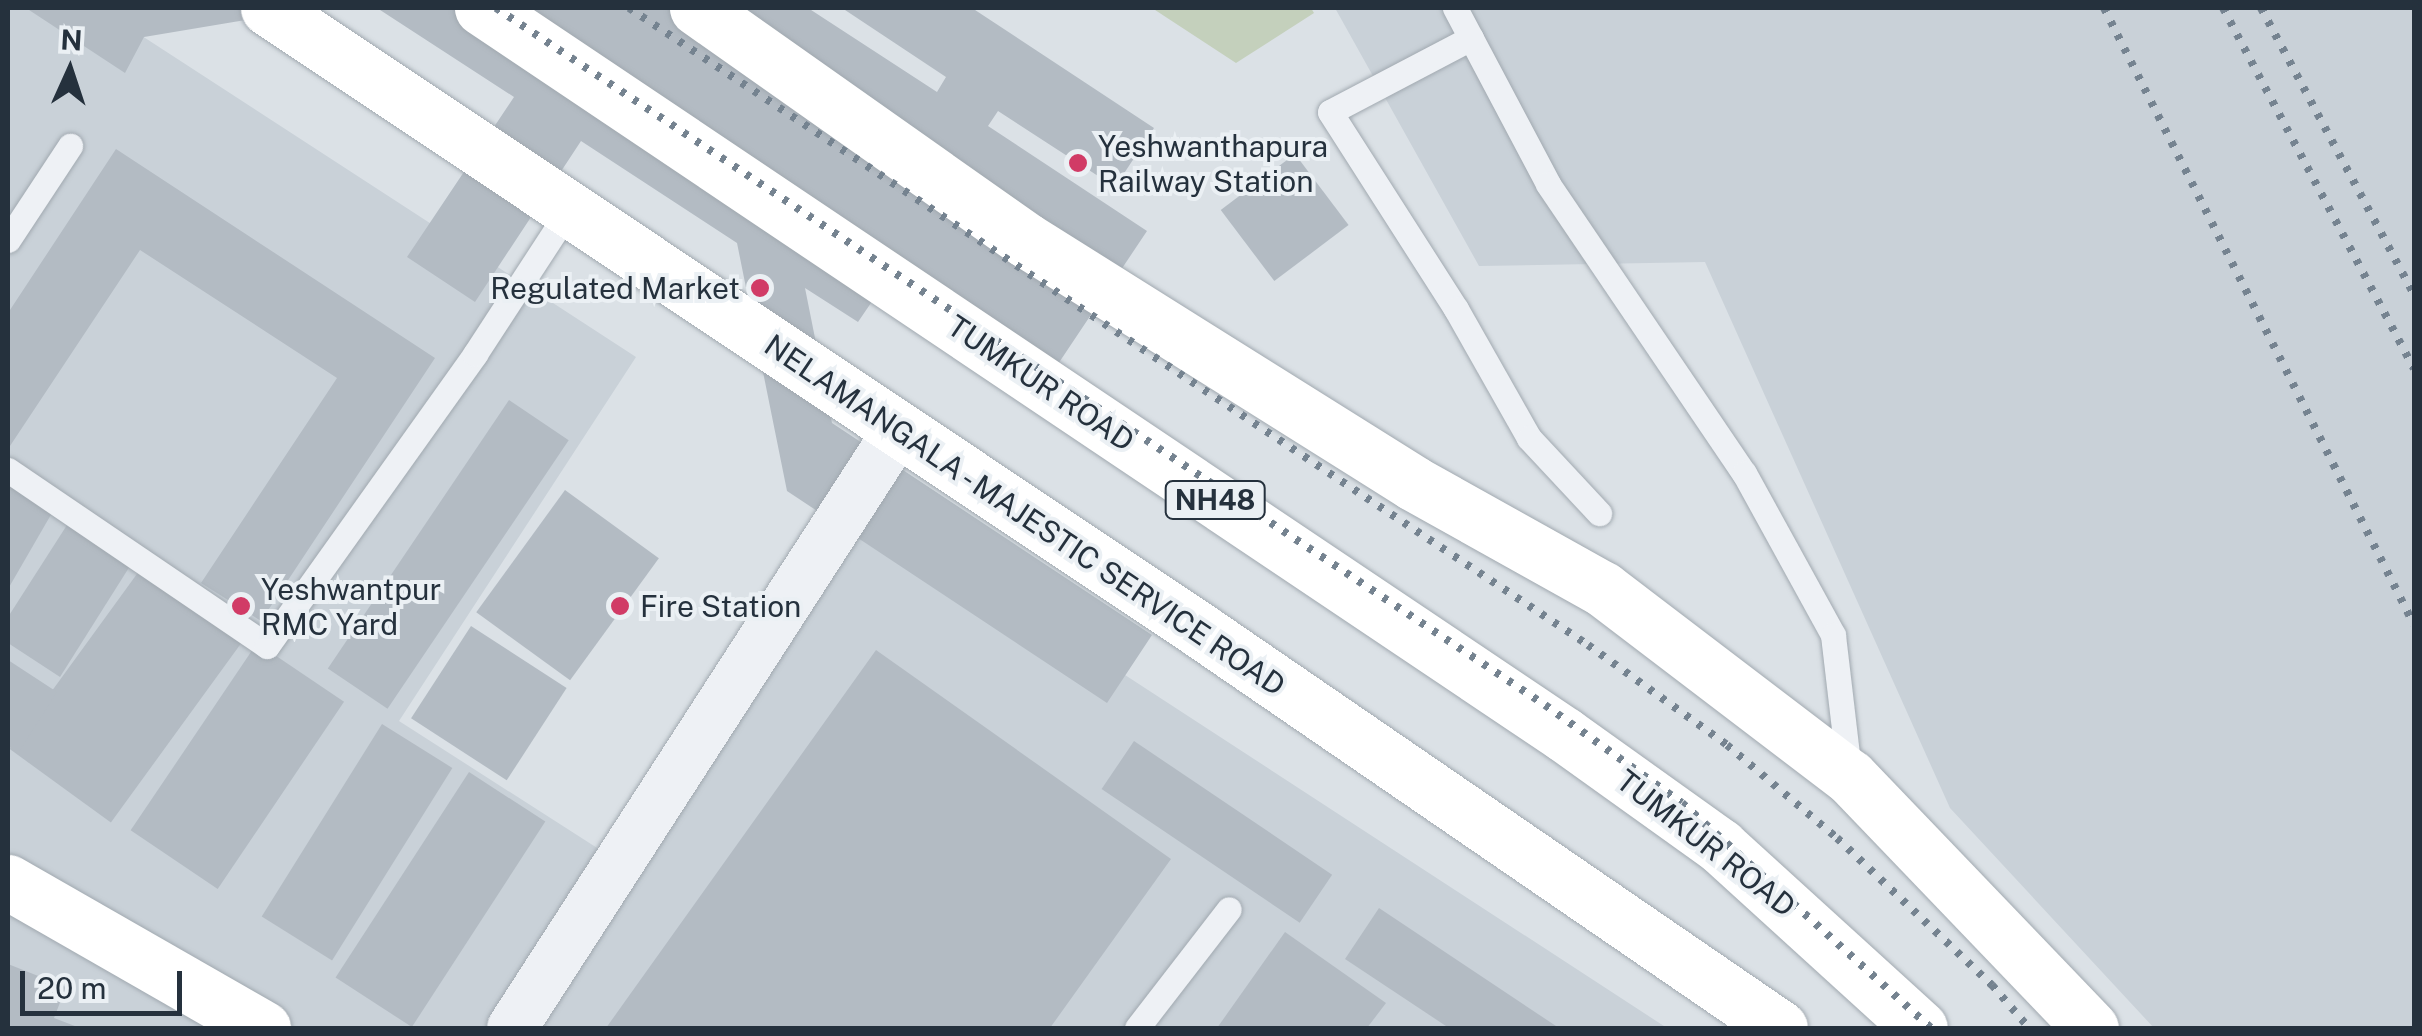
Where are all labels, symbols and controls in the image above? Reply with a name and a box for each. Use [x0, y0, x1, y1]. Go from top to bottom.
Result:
north arrow [20, 20, 120, 120]
text: N [60, 22, 83, 57]
place label: Yeshwanthapura Railway Station [1098, 128, 1328, 198]
marker: Yeshwanthapura Railway Station [1067, 152, 1089, 174]
place label: Regulated Market [490, 270, 740, 306]
marker: Regulated Market [749, 277, 771, 299]
street label: TUMKUR ROAD [941, 307, 1141, 459]
street label: NELAMANGALA - MAJESTIC SERVICE ROAD [755, 324, 1295, 706]
road number: NH48 [1162, 477, 1268, 523]
place label: Yeshwantpur RMC Yard [261, 571, 441, 642]
place label: Fire Station [640, 588, 802, 624]
marker: Yeshwantpur RMC Yard [230, 595, 252, 617]
marker: Fire Station [609, 595, 631, 617]
street label: TUMKUR ROAD [1609, 762, 1803, 924]
scale bar [25, 951, 188, 1013]
text: 20 m [37, 970, 106, 1006]

